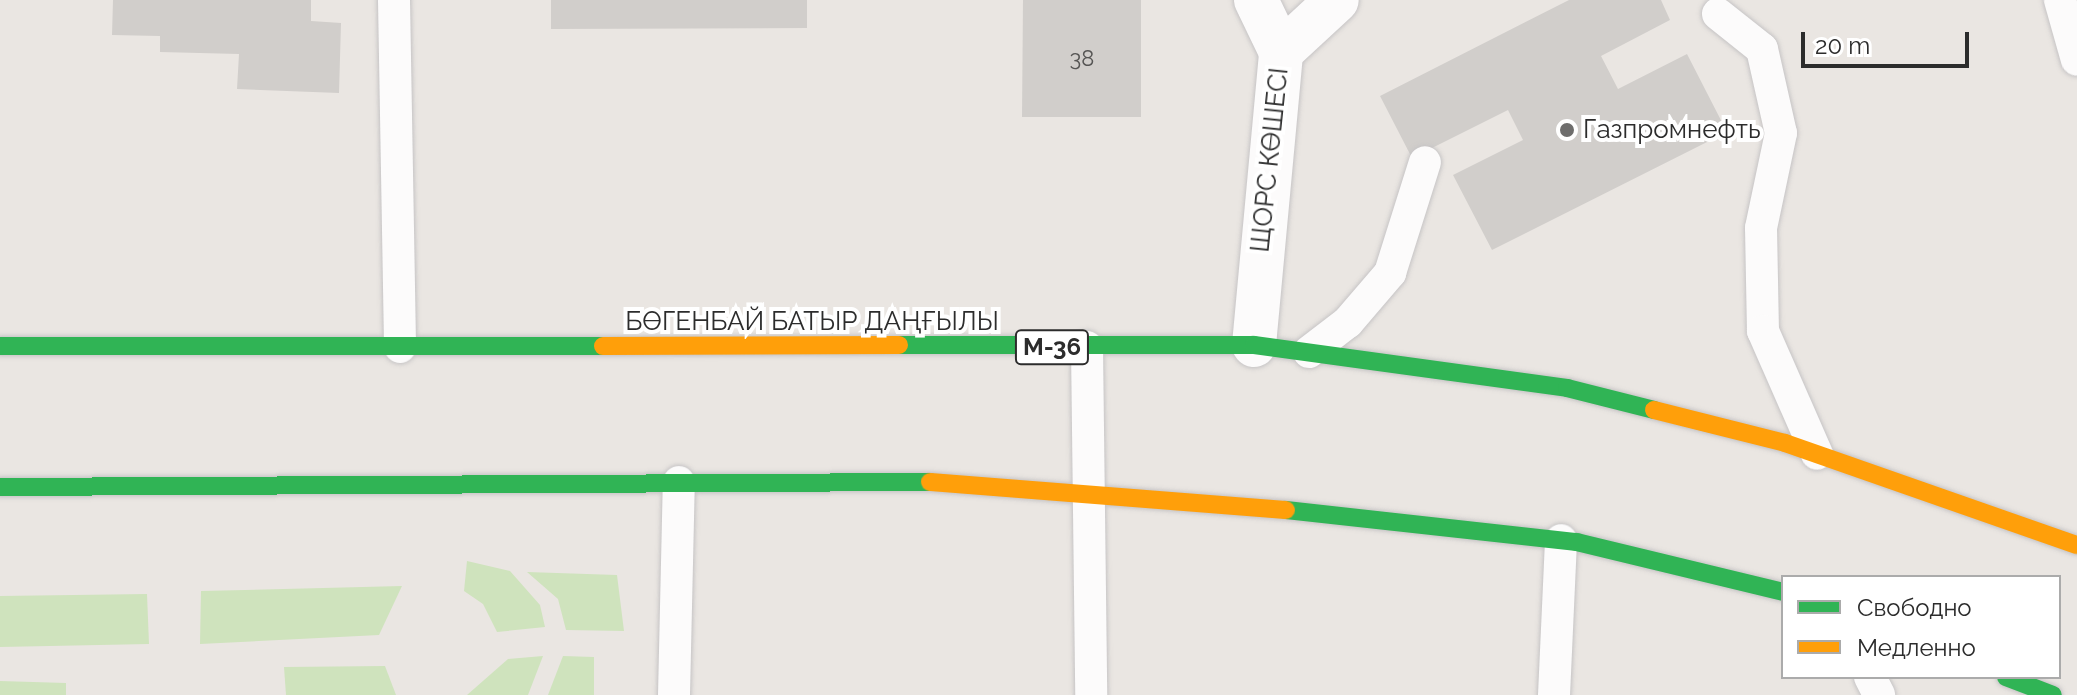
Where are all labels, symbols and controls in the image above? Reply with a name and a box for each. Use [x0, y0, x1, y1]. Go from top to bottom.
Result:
scale bar [1805, 16, 1973, 66]
text: 20 m [1815, 31, 1870, 60]
house number: 38 [1070, 46, 1094, 72]
street label: ЩОРС КӨШЕСІ [1245, 66, 1295, 254]
place label: Газпромнефть [1583, 114, 1761, 146]
marker: Газпромнефть [1558, 121, 1576, 139]
street label: БӨГЕНБАЙ БАТЫР ДАҢҒЫЛЫ [625, 306, 999, 338]
road number: M-36 [1014, 327, 1090, 367]
legend [1781, 575, 2061, 679]
text: Свободно [1857, 593, 1972, 622]
text: Медленно [1857, 633, 1976, 662]

